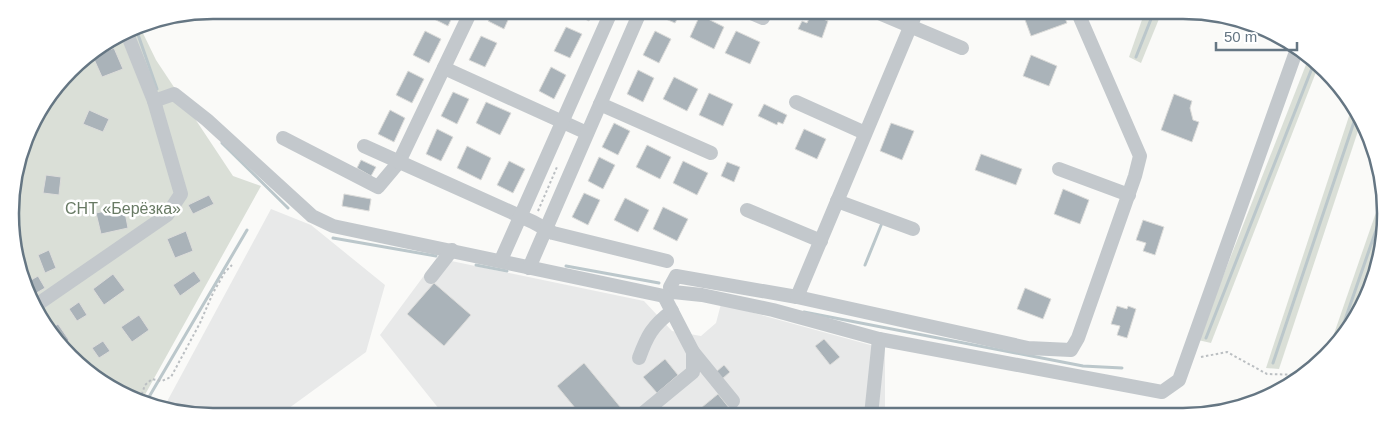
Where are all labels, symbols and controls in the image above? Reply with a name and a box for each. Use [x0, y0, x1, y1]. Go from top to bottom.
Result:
scale bar [1216, 20, 1297, 52]
text: 50 m [1224, 28, 1257, 45]
park label: СНТ «Берёзка» [65, 200, 181, 217]

